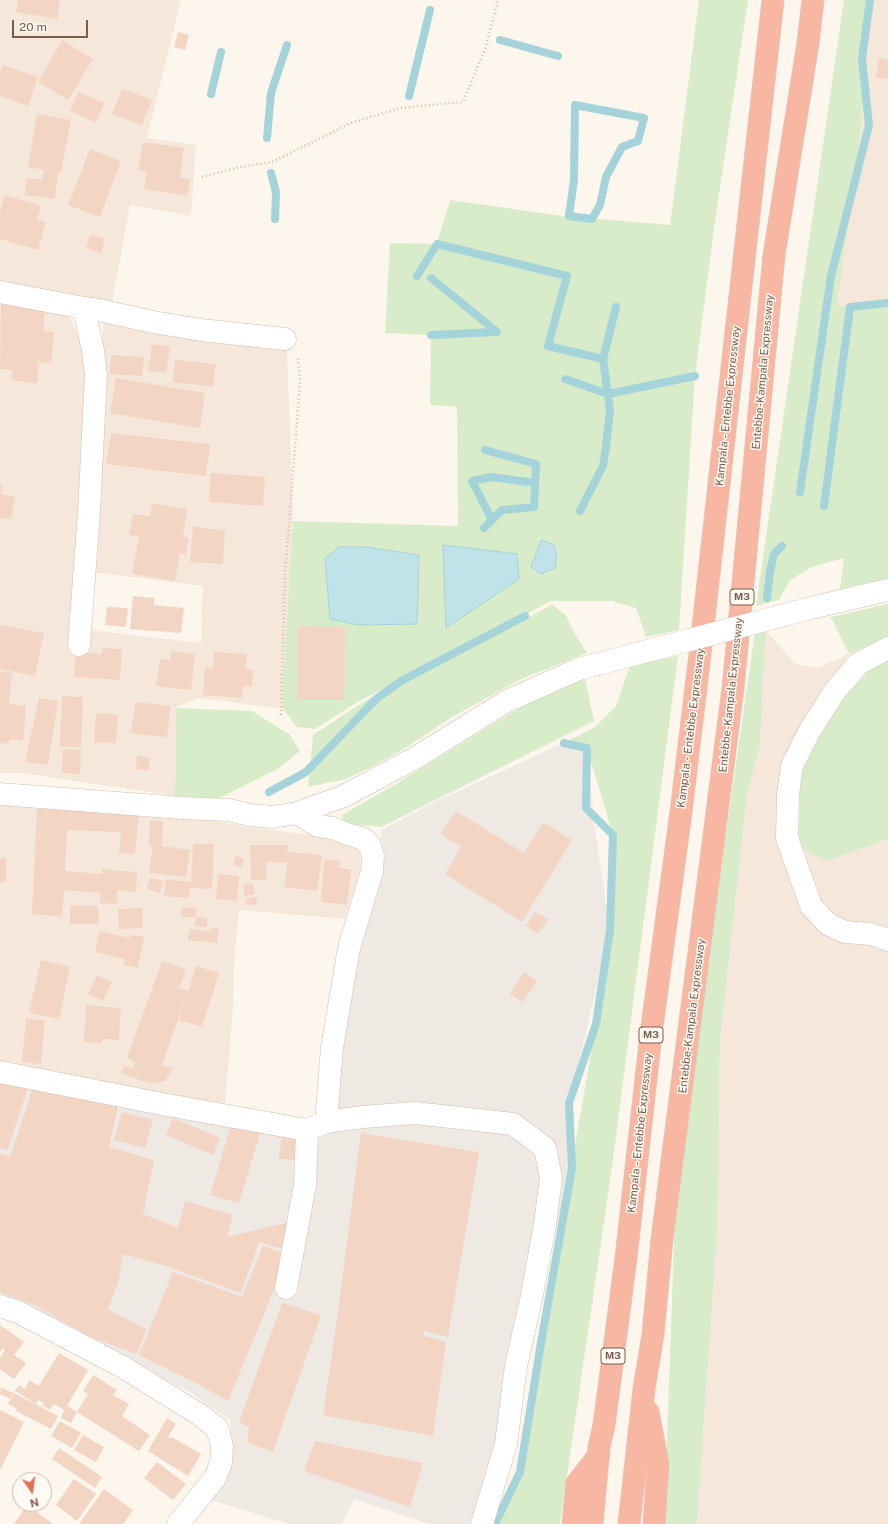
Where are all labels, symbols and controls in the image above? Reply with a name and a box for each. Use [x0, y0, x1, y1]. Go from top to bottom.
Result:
scale bar [14, 12, 90, 38]
text: 20 m [19, 20, 47, 34]
street label: Entebbe-Kampala Expressway [750, 294, 776, 450]
street label: Kampala - Entebbe Expressway [713, 325, 743, 487]
road number: M3 [730, 589, 754, 605]
street label: Entebbe-Kampala Expressway [716, 617, 746, 773]
street label: Kampala - Entebbe Expressway [675, 647, 707, 809]
street label: Entebbe-Kampala Expressway [676, 938, 708, 1094]
road number: M3 [639, 1027, 663, 1043]
street label: Kampala - Entebbe Expressway [625, 1052, 655, 1214]
road number: M3 [601, 1348, 625, 1364]
north arrow [12, 1472, 52, 1512]
text: N [29, 1496, 40, 1510]

